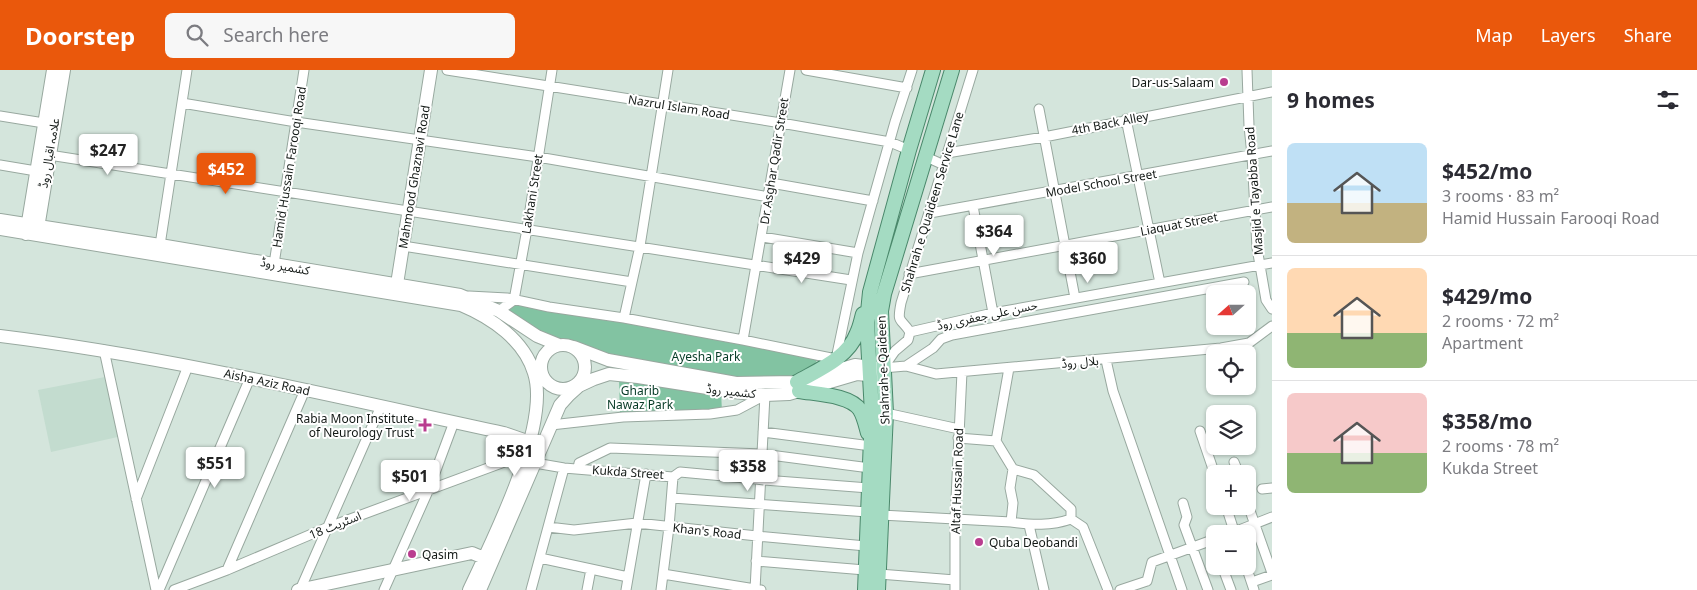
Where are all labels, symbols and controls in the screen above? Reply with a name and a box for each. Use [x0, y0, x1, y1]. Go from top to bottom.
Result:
search box [165, 13, 515, 58]
text: Doorstep [25, 19, 135, 52]
icon: search [183, 21, 211, 49]
text: Search here [223, 22, 329, 48]
text: Map [1475, 23, 1513, 47]
text: Layers [1541, 23, 1596, 47]
text: Share [1624, 23, 1672, 47]
place label: Dar-us-Salaam [1132, 74, 1214, 91]
marker: Dar-us-Salaam [1218, 76, 1230, 88]
street label: Hamid Hussain Farooqi Road [268, 85, 310, 249]
text: 9 homes [1287, 86, 1375, 114]
icon: filters [1654, 86, 1682, 114]
street label: Nazrul Islam Road [627, 91, 731, 123]
street label: Dr Asghar Qadir Street [756, 96, 793, 226]
street label: Mahmood Ghaznavi Road [394, 104, 434, 250]
street label: 4th Back Alley [1070, 107, 1151, 139]
street label: Shahrah e Quaideen Service Lane [896, 109, 968, 295]
street label: علامہ اقبال روڈ [34, 116, 64, 190]
street label: Masjid e Tayabba Road [1241, 126, 1267, 256]
pin: $247 [78, 134, 138, 176]
text: $247 [90, 139, 126, 161]
pin: $452 [196, 152, 256, 195]
street label: Lakhani Street [517, 152, 547, 235]
text: $452/mo [1442, 157, 1532, 185]
text: $452 [208, 158, 244, 180]
icon: home [1327, 163, 1387, 223]
street label: Model School Street [1044, 165, 1159, 201]
text: 3 rooms · 83 m² [1442, 185, 1559, 207]
text: Hamid Hussain Farooqi Road [1442, 207, 1660, 229]
street label: Liaquat Street [1139, 208, 1220, 240]
pin: $364 [964, 214, 1024, 257]
text: $364 [976, 220, 1012, 242]
pin: $429 [772, 242, 832, 284]
pin: $360 [1058, 242, 1118, 284]
text: $429 [784, 247, 820, 269]
text: $360 [1070, 247, 1106, 269]
street label: کشمیر روڈ [259, 253, 312, 279]
text: $429/mo [1442, 282, 1532, 310]
north arrow [1206, 285, 1256, 335]
map controls [1206, 285, 1256, 575]
icon: home [1327, 288, 1387, 348]
street label: حسن علی جعفری روڈ [935, 296, 1039, 334]
text: 2 rooms · 72 m² [1442, 310, 1559, 332]
street label: Shahrah-e-Qaideen [873, 315, 893, 425]
text: Apartment [1442, 332, 1523, 354]
button: locate [1206, 345, 1256, 395]
park label: Ayesha Park [672, 348, 741, 365]
street label: بلال روڈ [1061, 352, 1099, 372]
street label: Aisha Aziz Road [222, 365, 312, 399]
street label: کشمیر روڈ [705, 380, 758, 402]
park label: Gharib Nawaz Park [607, 382, 674, 413]
button: layers [1206, 405, 1256, 455]
text: $358/mo [1442, 407, 1532, 435]
place label: Rabia Moon Institute of Neurology Trust [296, 410, 415, 441]
icon: home [1327, 413, 1387, 473]
marker: Rabia Moon Institute of Neurology Trust [418, 418, 432, 432]
street label: Altaf Hussain Road [947, 428, 967, 534]
pin: $581 [485, 434, 545, 477]
text: 2 rooms · 78 m² [1442, 435, 1559, 457]
text: $581 [497, 440, 533, 462]
pin: $551 [185, 446, 245, 489]
pin: $358 [718, 450, 778, 492]
text: $551 [197, 452, 233, 474]
text: $358 [730, 455, 766, 477]
text: Kukda Street [1442, 457, 1538, 479]
pin: $501 [380, 460, 440, 502]
street label: Kukda Street [591, 461, 665, 483]
text: $501 [392, 465, 428, 487]
button: + [1206, 465, 1256, 515]
street label: اسٹریٹ 18 [306, 507, 364, 543]
street label: Khan's Road [672, 519, 742, 543]
button: − [1206, 525, 1256, 575]
place label: Quba Deobandi [989, 534, 1078, 551]
marker: Quba Deobandi [973, 536, 985, 548]
place label: Qasim [422, 546, 458, 563]
marker: Qasim [406, 548, 418, 560]

